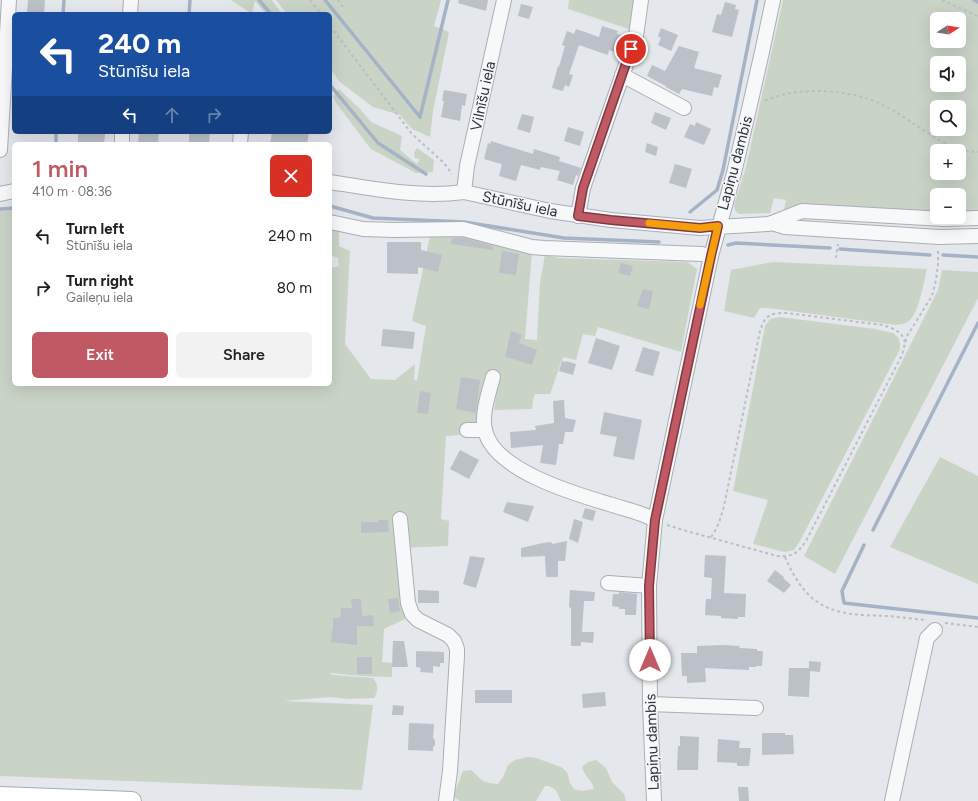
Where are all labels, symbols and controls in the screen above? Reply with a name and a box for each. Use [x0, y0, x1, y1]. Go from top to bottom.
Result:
north arrow [930, 12, 966, 48]
map controls [930, 12, 966, 224]
text: 240 m [98, 26, 181, 60]
icon: left [32, 28, 84, 80]
pin [614, 32, 648, 66]
icon: arrive [620, 38, 642, 60]
button: sound [930, 56, 966, 92]
text: Stūnīšu iela [98, 60, 190, 82]
street label: Vilnīšu iela [467, 60, 499, 132]
button: search [930, 100, 966, 136]
icon: left [119, 104, 141, 126]
icon: ahead [161, 104, 183, 126]
icon: right [203, 104, 225, 126]
street label: Lapiņu dambis [714, 114, 756, 212]
button: + [930, 144, 966, 180]
text: 1 min [32, 154, 88, 183]
button: close [270, 155, 312, 197]
text: 410 m · 08:36 [32, 184, 112, 199]
street label: Stūnīšu iela [481, 187, 559, 221]
button: − [930, 188, 966, 224]
text: Turn left [66, 220, 124, 238]
icon: left [32, 225, 54, 247]
text: 240 m [268, 227, 312, 245]
text: Stūnīšu iela [66, 238, 133, 253]
text: Turn right [66, 272, 134, 290]
icon: right [32, 277, 54, 299]
text: 80 m [277, 279, 312, 297]
text: Gaileņu iela [66, 290, 133, 305]
button: Exit [32, 332, 168, 378]
button: Share [176, 332, 312, 378]
position arrow [629, 639, 671, 681]
street label: Lapiņu dambis [641, 693, 663, 791]

